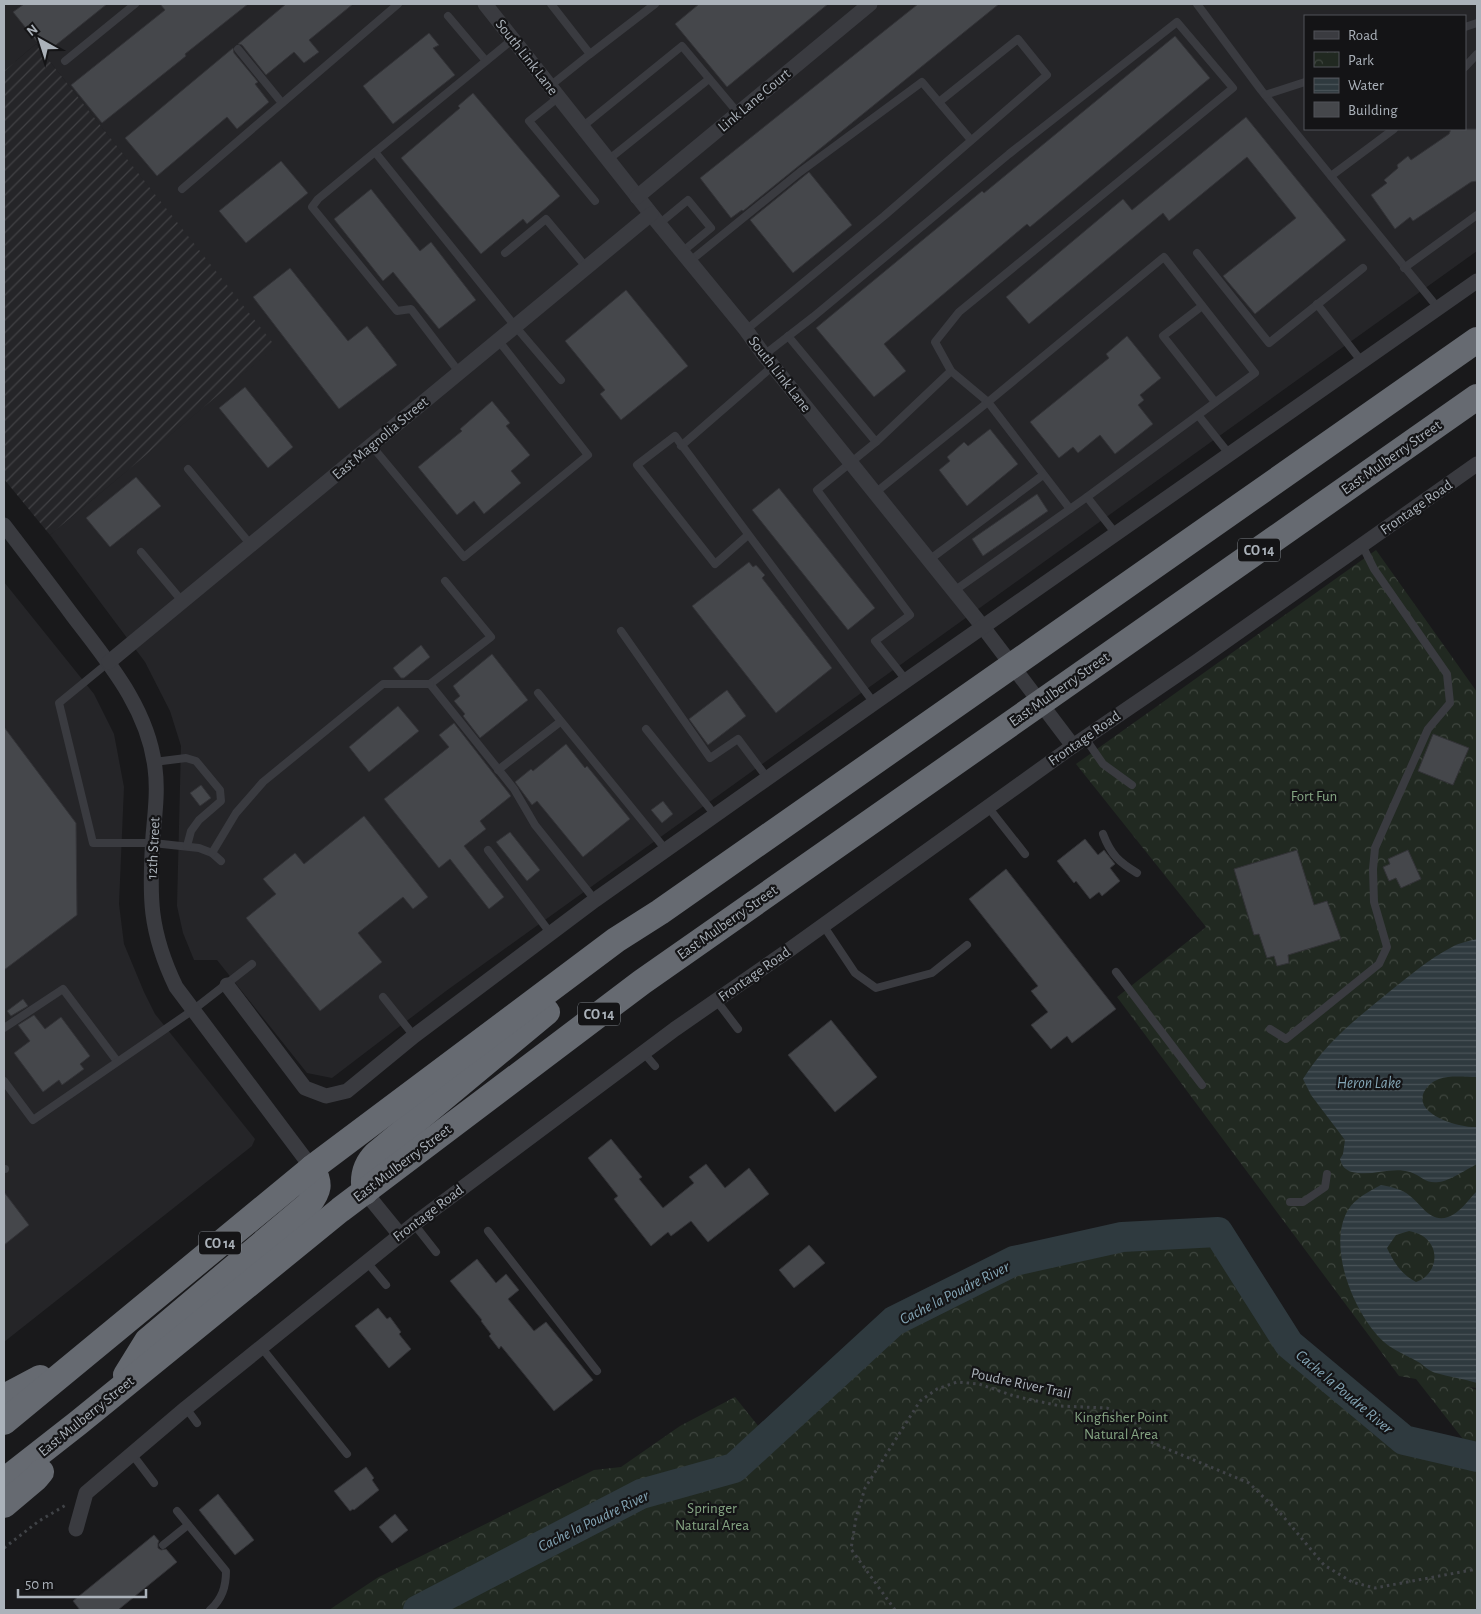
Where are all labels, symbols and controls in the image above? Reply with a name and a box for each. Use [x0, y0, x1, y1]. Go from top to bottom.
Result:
north arrow [15, 15, 65, 65]
legend [1304, 15, 1466, 130]
street label: South Link Lane [493, 17, 561, 98]
text: N [24, 22, 41, 39]
text: Road [1348, 28, 1378, 43]
text: Park [1348, 53, 1374, 68]
street label: Link Lane Court [715, 66, 793, 135]
text: Water [1348, 78, 1384, 93]
text: Building [1348, 103, 1398, 118]
street label: South Link Lane [746, 334, 814, 415]
street label: East Magnolia Street [330, 394, 431, 483]
street label: East Mulberry Street [1339, 417, 1444, 497]
street label: Frontage Road [1378, 477, 1455, 538]
road number: CO 14 [1238, 538, 1280, 562]
street label: East Mulberry Street [1007, 649, 1112, 729]
street label: Frontage Road [1046, 708, 1123, 769]
park label: Fort Fun [1291, 789, 1337, 804]
street label: 12th Street [144, 816, 163, 880]
street label: East Mulberry Street [675, 882, 780, 962]
street label: Frontage Road [716, 944, 793, 1005]
road number: CO 14 [578, 1002, 620, 1026]
water label: Heron Lake [1337, 1075, 1401, 1091]
street label: East Mulberry Street [351, 1122, 454, 1205]
street label: Frontage Road [390, 1182, 467, 1245]
road number: CO 14 [199, 1232, 241, 1254]
water label: Cache la Poudre River [897, 1258, 1013, 1327]
water label: Cache la Poudre River [1293, 1347, 1396, 1437]
street label: Poudre River Trail [970, 1366, 1072, 1401]
street label: East Mulberry Street [36, 1373, 137, 1459]
park label: Kingfisher Point Natural Area [1074, 1410, 1168, 1442]
water label: Cache la Poudre River [536, 1487, 652, 1555]
park label: Springer Natural Area [675, 1501, 749, 1533]
scale bar [18, 1566, 145, 1598]
text: 50 m [25, 1577, 54, 1592]

